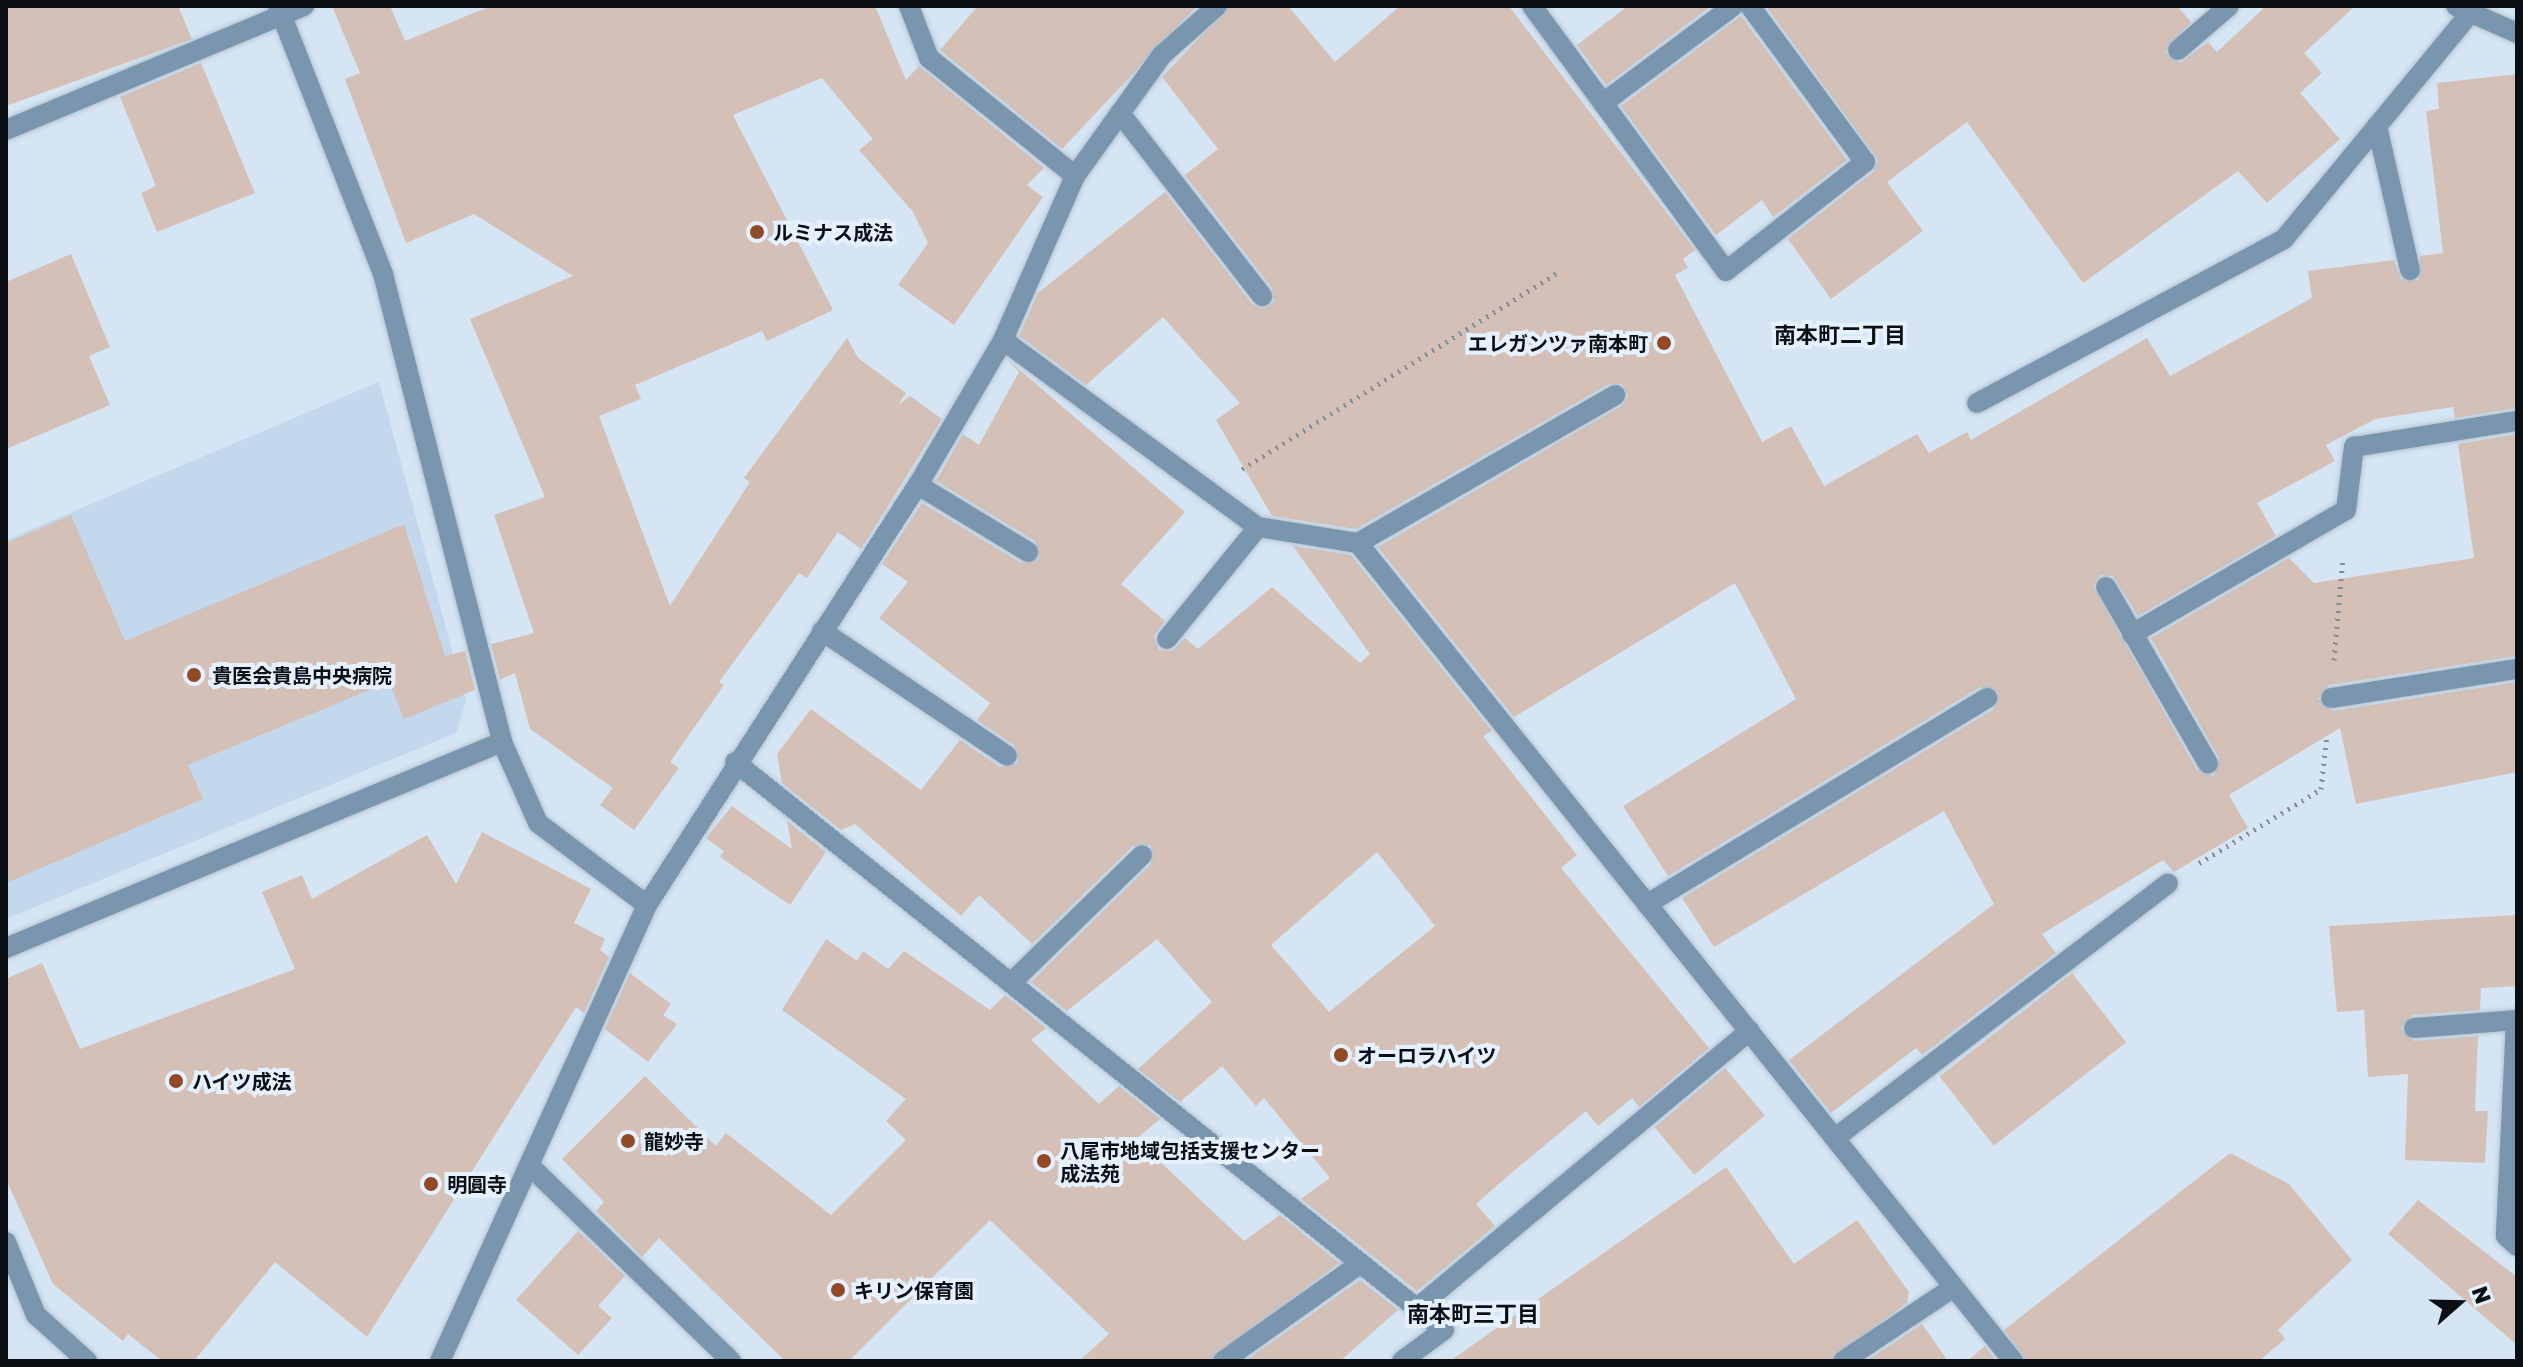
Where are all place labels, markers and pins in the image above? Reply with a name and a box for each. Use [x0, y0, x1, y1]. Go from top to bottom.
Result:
place label: ルミナス成法 [773, 220, 893, 244]
marker: ルミナス成法 [748, 223, 766, 241]
place label: エレガンツァ南本町 [1468, 331, 1648, 355]
marker: エレガンツァ南本町 [1655, 334, 1673, 352]
place label: 貴医会貴島中央病院 [212, 663, 392, 687]
marker: 貴医会貴島中央病院 [183, 664, 205, 686]
place label: オーロラハイツ [1357, 1043, 1497, 1067]
marker: オーロラハイツ [1332, 1046, 1350, 1064]
place label: ハイツ成法 [192, 1069, 292, 1093]
marker: ハイツ成法 [167, 1072, 185, 1090]
place label: 龍妙寺 [644, 1129, 704, 1153]
marker: 龍妙寺 [619, 1132, 637, 1150]
place label: 八尾市地域包括支援センター 成法苑 [1060, 1138, 1320, 1185]
marker: 八尾市地域包括支援センター 成法苑 [1035, 1152, 1053, 1170]
place label: 明圓寺 [447, 1172, 507, 1196]
marker: 明圓寺 [422, 1175, 440, 1193]
place label: キリン保育園 [854, 1278, 974, 1302]
marker: キリン保育園 [829, 1281, 847, 1299]

